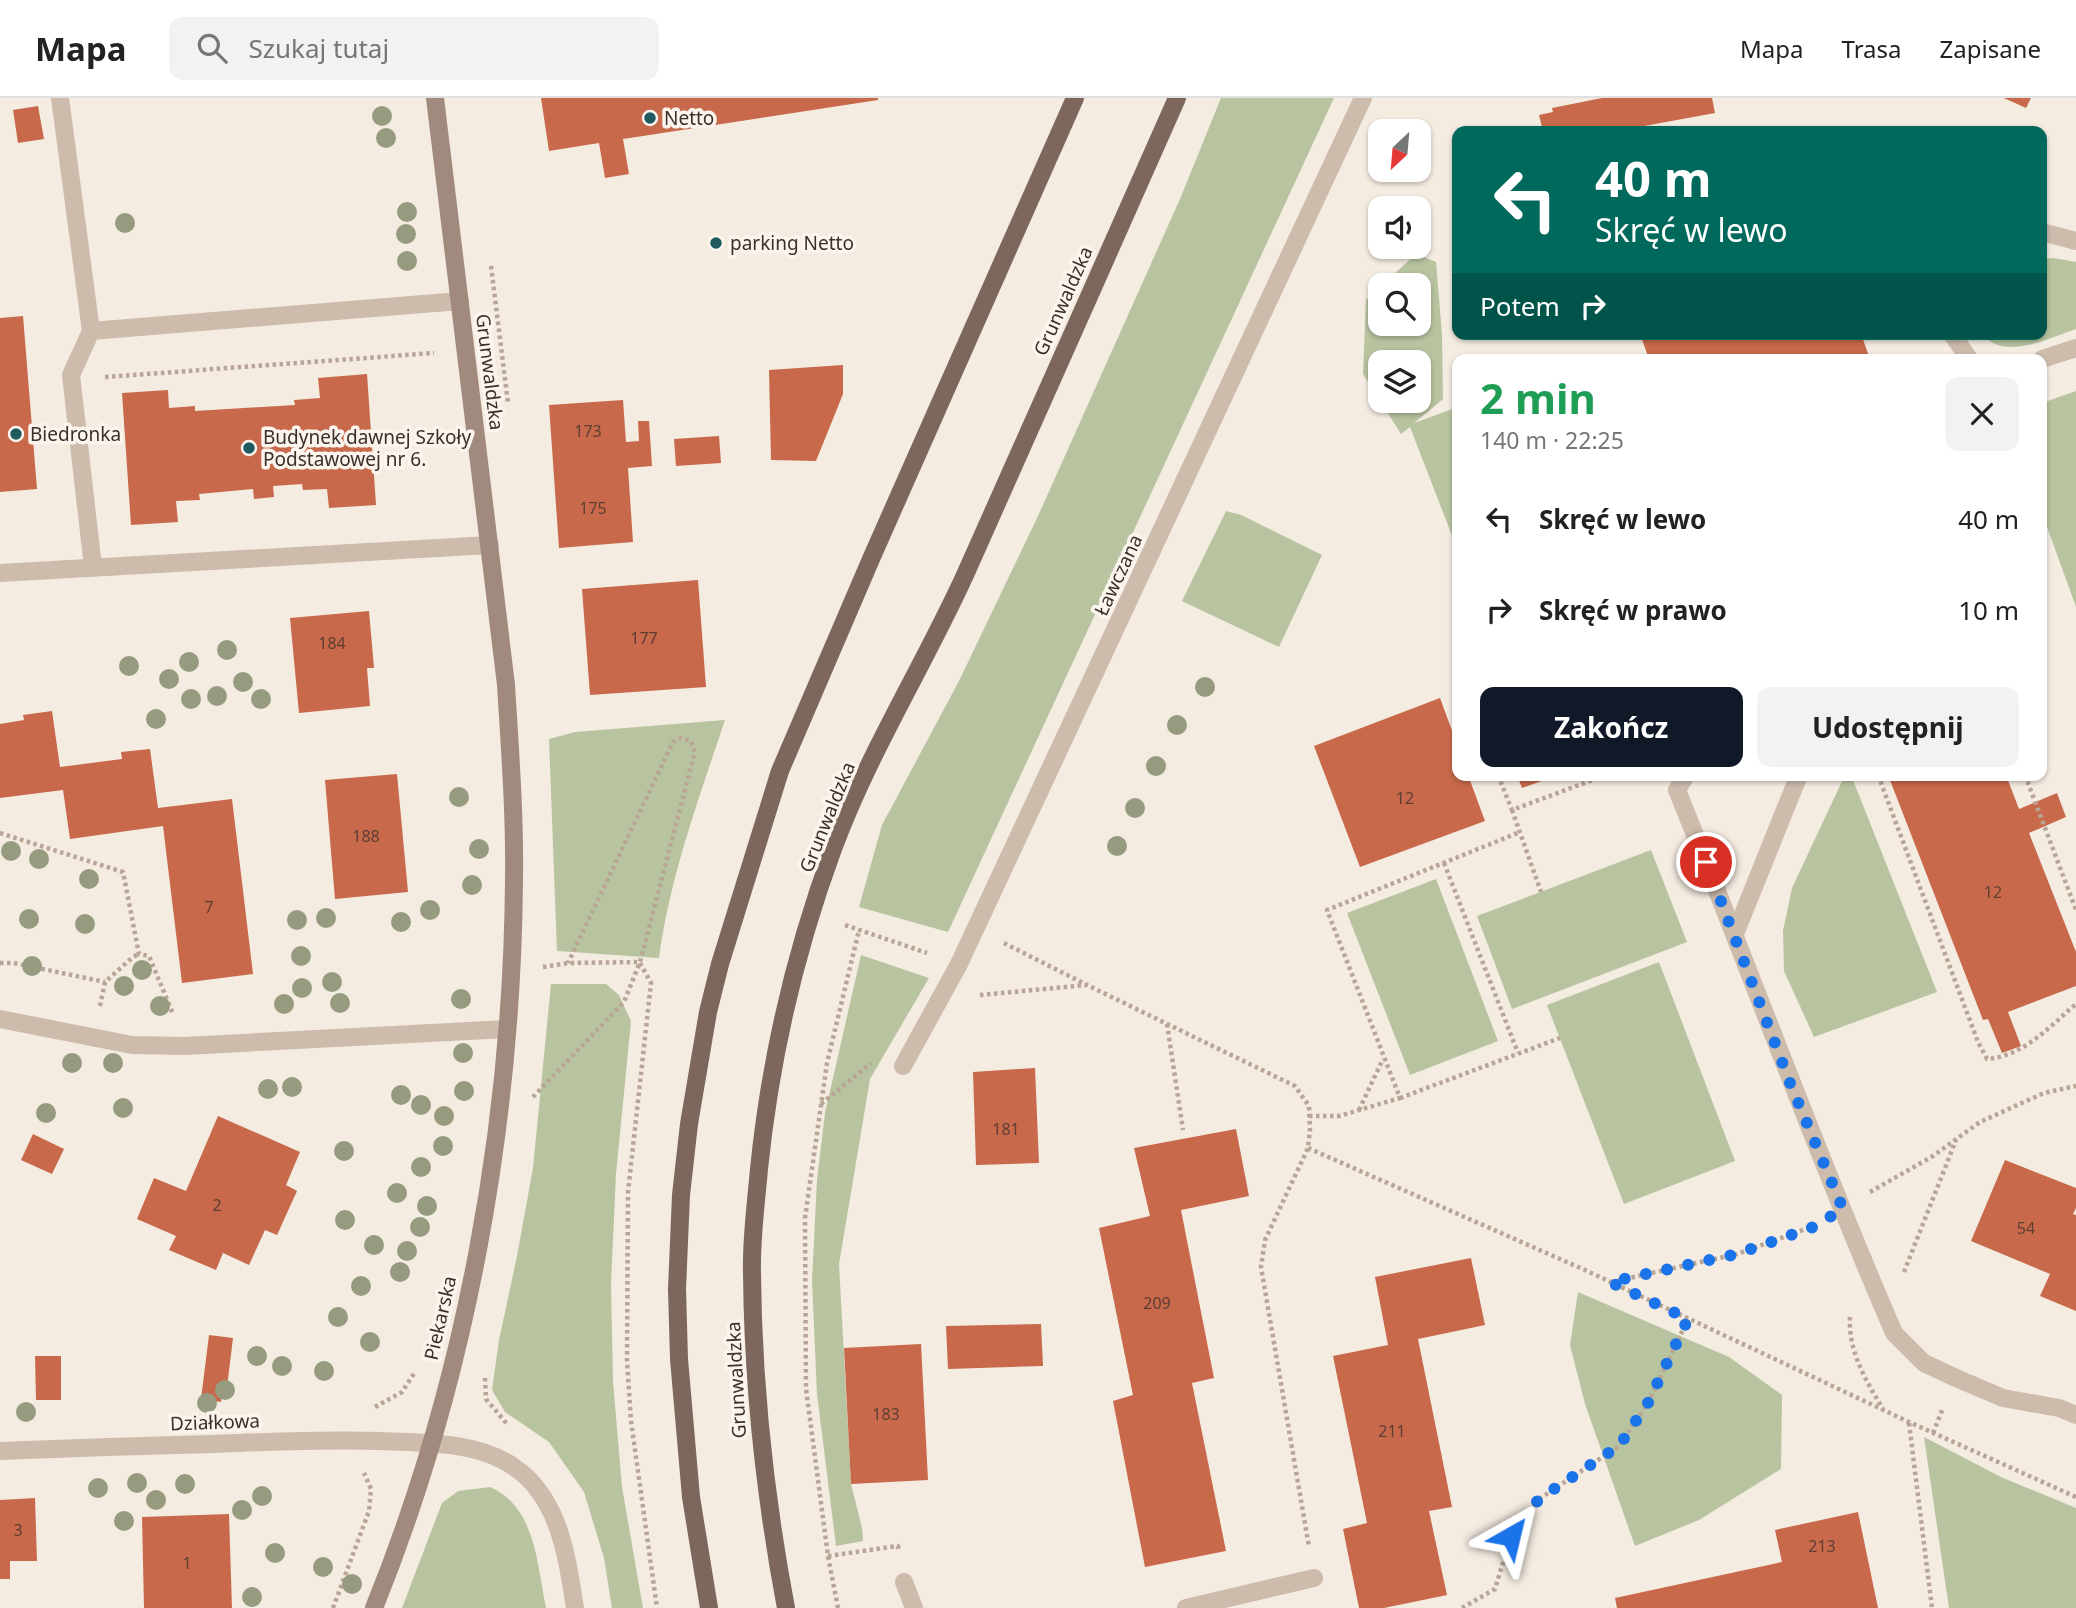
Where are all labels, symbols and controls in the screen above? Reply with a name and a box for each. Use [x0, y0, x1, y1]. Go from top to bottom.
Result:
search box [169, 17, 659, 80]
text: Mapa [35, 26, 127, 71]
icon: search [193, 29, 231, 67]
text: Szukaj tutaj [249, 30, 389, 66]
text: Mapa [1740, 32, 1804, 65]
text: Trasa [1842, 32, 1902, 65]
text: Zapisane [1940, 32, 2041, 65]
place label: Netto [664, 105, 714, 131]
marker: Netto [642, 110, 658, 126]
north arrow [1368, 119, 1432, 182]
map controls [1368, 119, 1431, 413]
text: 40 m [1595, 145, 1712, 211]
icon: left [1480, 154, 1571, 245]
button: sound [1368, 196, 1431, 259]
text: Skręć w lewo [1595, 208, 1788, 251]
place label: parking Netto [730, 230, 854, 256]
marker: parking Netto [708, 235, 724, 251]
street label: Grunwaldzka [1027, 242, 1099, 360]
button: search [1368, 273, 1431, 336]
icon: right [1574, 287, 1612, 325]
text: Potem [1480, 288, 1560, 324]
street label: Grunwaldzka [470, 312, 510, 432]
button: layers [1368, 350, 1431, 413]
text: 2 min [1480, 369, 1596, 426]
button: close [1945, 377, 2019, 451]
house number: 173 [574, 420, 602, 442]
place label: Biedronka [30, 421, 121, 447]
place label: Budynek dawnej Szkoły Podstawowej nr 6. [263, 424, 471, 472]
text: 140 m · 22:25 [1480, 424, 1624, 456]
marker: Biedronka [8, 426, 24, 442]
marker: Budynek dawnej Szkoły Podstawowej nr 6. [241, 440, 257, 456]
house number: 175 [579, 497, 607, 519]
icon: left [1480, 500, 1518, 538]
text: Skręć w lewo [1539, 501, 1706, 537]
text: 40 m [1958, 501, 2019, 537]
street label: Ławczana [1088, 530, 1148, 620]
icon: right [1480, 591, 1518, 629]
text: Skręć w prawo [1539, 592, 1727, 628]
text: 10 m [1958, 592, 2019, 628]
house number: 177 [630, 627, 658, 649]
house number: 184 [318, 632, 346, 654]
button: Zakończ [1480, 687, 1743, 767]
button: Udostępnij [1757, 687, 2019, 767]
street label: Grunwaldzka [793, 758, 861, 876]
house number: 12 [1396, 787, 1414, 809]
house number: 188 [352, 825, 380, 847]
pin [1676, 832, 1736, 892]
icon: arrive [1687, 843, 1725, 881]
house number: 12 [1984, 881, 2002, 903]
house number: 7 [204, 896, 214, 918]
house number: 181 [992, 1118, 1020, 1140]
house number: 2 [212, 1194, 222, 1216]
house number: 54 [2017, 1217, 2035, 1239]
street label: Piekarska [418, 1273, 462, 1363]
house number: 209 [1143, 1292, 1171, 1314]
street label: Grunwaldzka [720, 1321, 752, 1439]
house number: 183 [872, 1403, 900, 1425]
street label: Działkowa [170, 1407, 260, 1437]
house number: 211 [1378, 1420, 1406, 1442]
position arrow [1474, 1499, 1548, 1573]
house number: 3 [13, 1519, 23, 1541]
house number: 213 [1808, 1535, 1836, 1557]
house number: 1 [182, 1552, 192, 1574]

